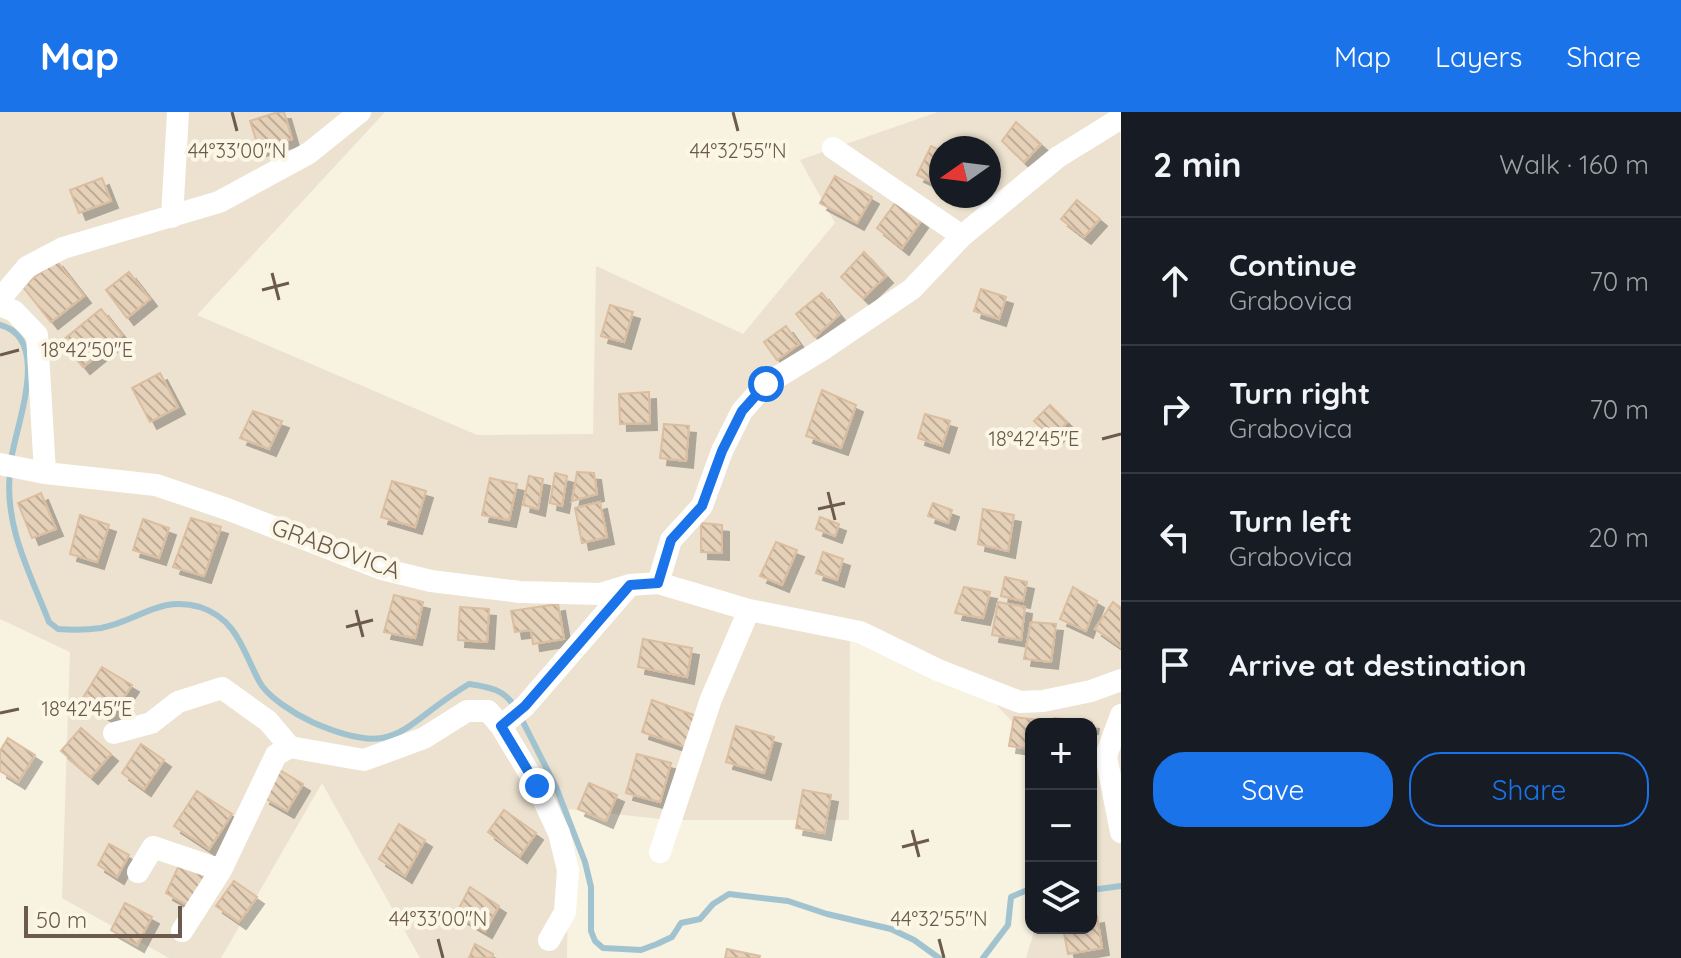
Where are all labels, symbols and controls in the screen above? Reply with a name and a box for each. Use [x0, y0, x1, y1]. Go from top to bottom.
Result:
text: Map [40, 32, 119, 80]
text: Map [1334, 39, 1391, 74]
text: Layers [1435, 39, 1522, 74]
text: Share [1566, 39, 1641, 74]
north arrow [929, 136, 1001, 208]
text: 44°33'00"N [188, 138, 286, 163]
text: 44°32'55"N [689, 138, 787, 163]
text: 2 min [1153, 143, 1242, 186]
text: Walk · 160 m [1499, 148, 1649, 181]
text: Continue [1229, 246, 1357, 284]
icon: ahead [1153, 259, 1197, 303]
text: 70 m [1589, 265, 1649, 298]
text: Grabovica [1229, 284, 1352, 317]
text: 18°42'50"E [41, 337, 133, 362]
route start [748, 366, 784, 402]
text: Turn right [1229, 374, 1370, 412]
icon: right [1153, 387, 1197, 431]
text: 70 m [1589, 393, 1649, 426]
text: Grabovica [1229, 412, 1352, 445]
text: 18°42'45"E [989, 426, 1079, 451]
text: Turn left [1229, 502, 1352, 540]
street label: GRABOVICA [268, 511, 405, 585]
icon: left [1153, 515, 1197, 559]
text: 20 m [1588, 521, 1649, 554]
text: Grabovica [1229, 540, 1352, 573]
icon: arrive [1153, 643, 1197, 687]
text: Arrive at destination [1229, 646, 1527, 684]
text: 18°42'45"E [42, 696, 132, 721]
map controls [1025, 718, 1097, 934]
button: + [1025, 718, 1097, 790]
button: Save [1153, 752, 1393, 827]
button: Share [1409, 752, 1649, 827]
route end [519, 768, 555, 804]
button: − [1025, 790, 1097, 862]
button: layers [1025, 862, 1097, 934]
scale bar [24, 902, 182, 938]
text: 50 m [36, 906, 87, 934]
text: 44°33'00"N [389, 906, 487, 931]
text: 44°32'55"N [890, 906, 988, 931]

